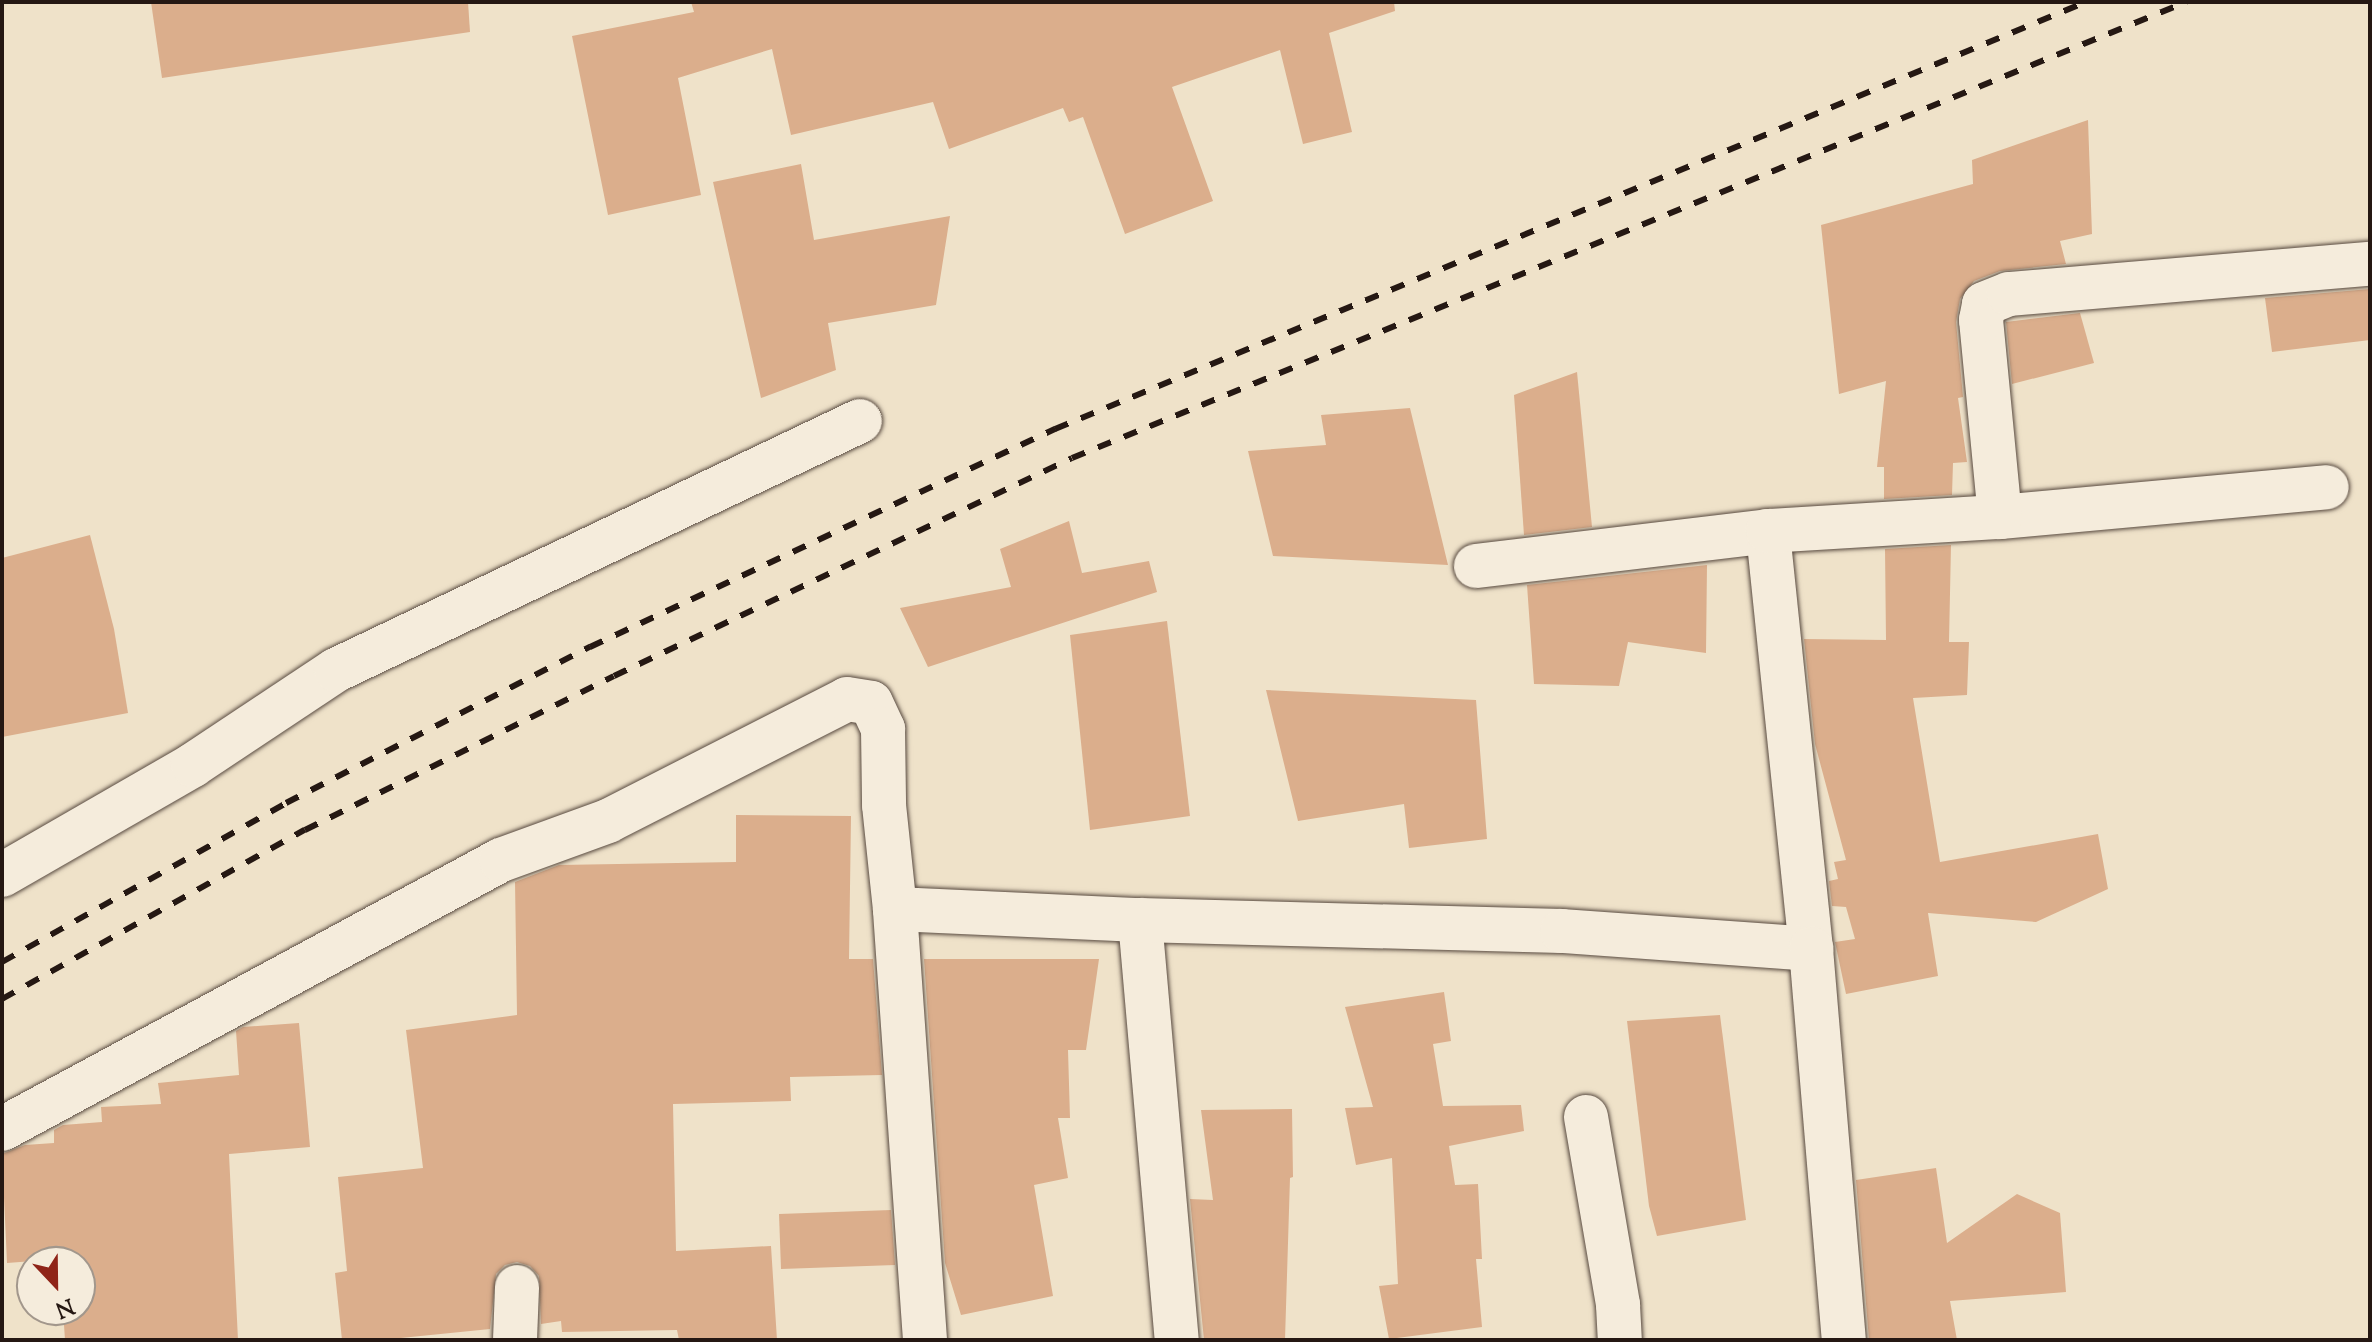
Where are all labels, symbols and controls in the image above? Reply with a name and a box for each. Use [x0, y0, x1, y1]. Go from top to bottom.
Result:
north arrow [16, 1246, 96, 1326]
text: N [50, 1288, 78, 1325]

